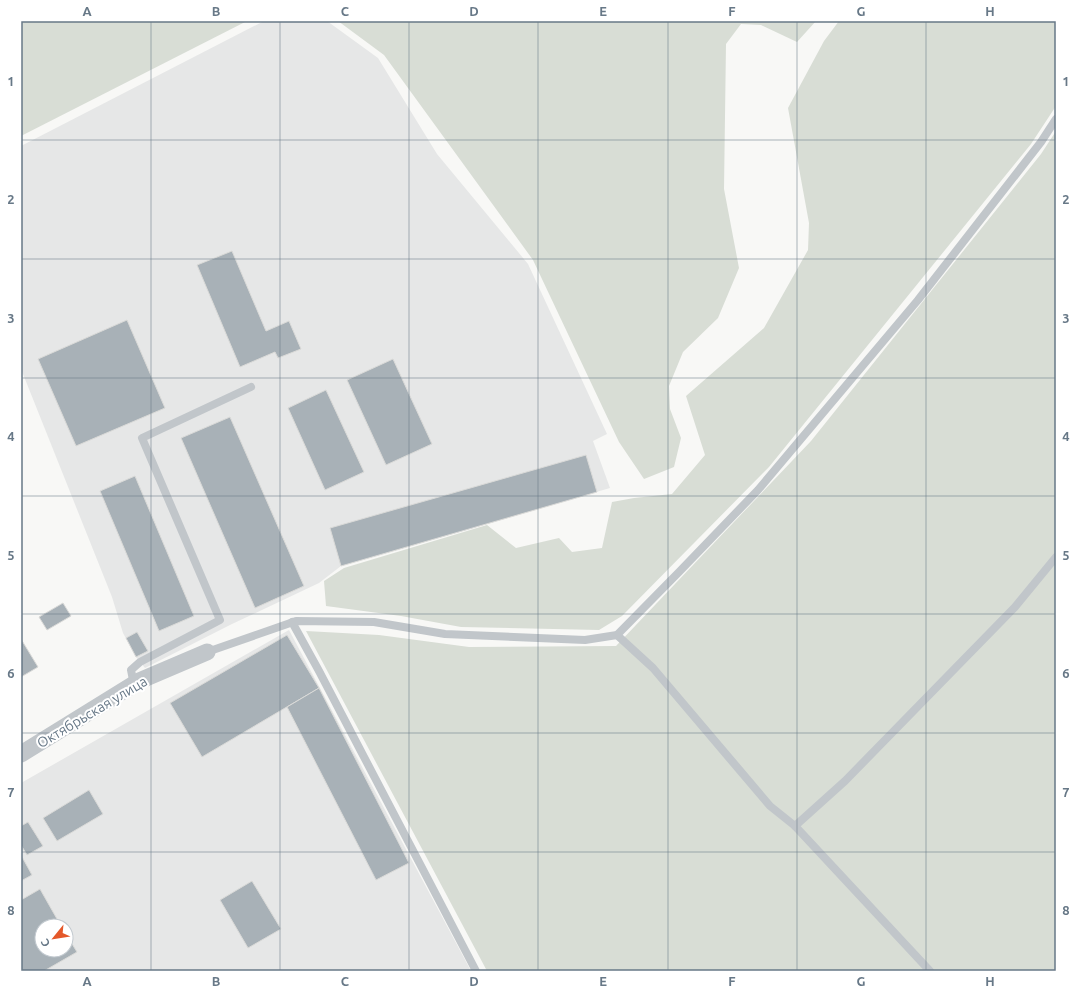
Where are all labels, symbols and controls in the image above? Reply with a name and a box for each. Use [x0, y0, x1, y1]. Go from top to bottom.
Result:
text: A [82, 4, 92, 18]
text: B [212, 4, 221, 18]
text: C [341, 4, 350, 18]
text: D [469, 4, 479, 18]
text: E [599, 4, 607, 18]
text: F [728, 4, 736, 18]
text: G [857, 4, 866, 18]
text: H [985, 4, 995, 18]
text: 1 [7, 74, 15, 88]
text: 1 [1062, 74, 1070, 88]
text: 2 [7, 192, 15, 206]
text: 2 [1062, 192, 1070, 206]
text: 3 [7, 311, 15, 325]
text: 3 [1062, 311, 1070, 325]
text: 4 [7, 429, 15, 443]
text: 4 [1062, 429, 1070, 443]
text: 5 [7, 548, 15, 562]
text: 5 [1062, 548, 1070, 562]
text: 6 [7, 666, 15, 680]
text: 6 [1062, 666, 1070, 680]
street label: Октябрьская улица [34, 673, 150, 751]
text: 7 [7, 785, 15, 799]
text: 7 [1062, 785, 1070, 799]
text: 8 [7, 903, 15, 917]
text: 8 [1062, 903, 1070, 917]
north arrow [34, 918, 74, 958]
text: С [38, 937, 52, 949]
text: A [82, 974, 92, 988]
text: B [212, 974, 221, 988]
text: C [341, 974, 350, 988]
text: D [469, 974, 479, 988]
text: E [599, 974, 607, 988]
text: F [728, 974, 736, 988]
text: G [857, 974, 866, 988]
text: H [985, 974, 995, 988]

